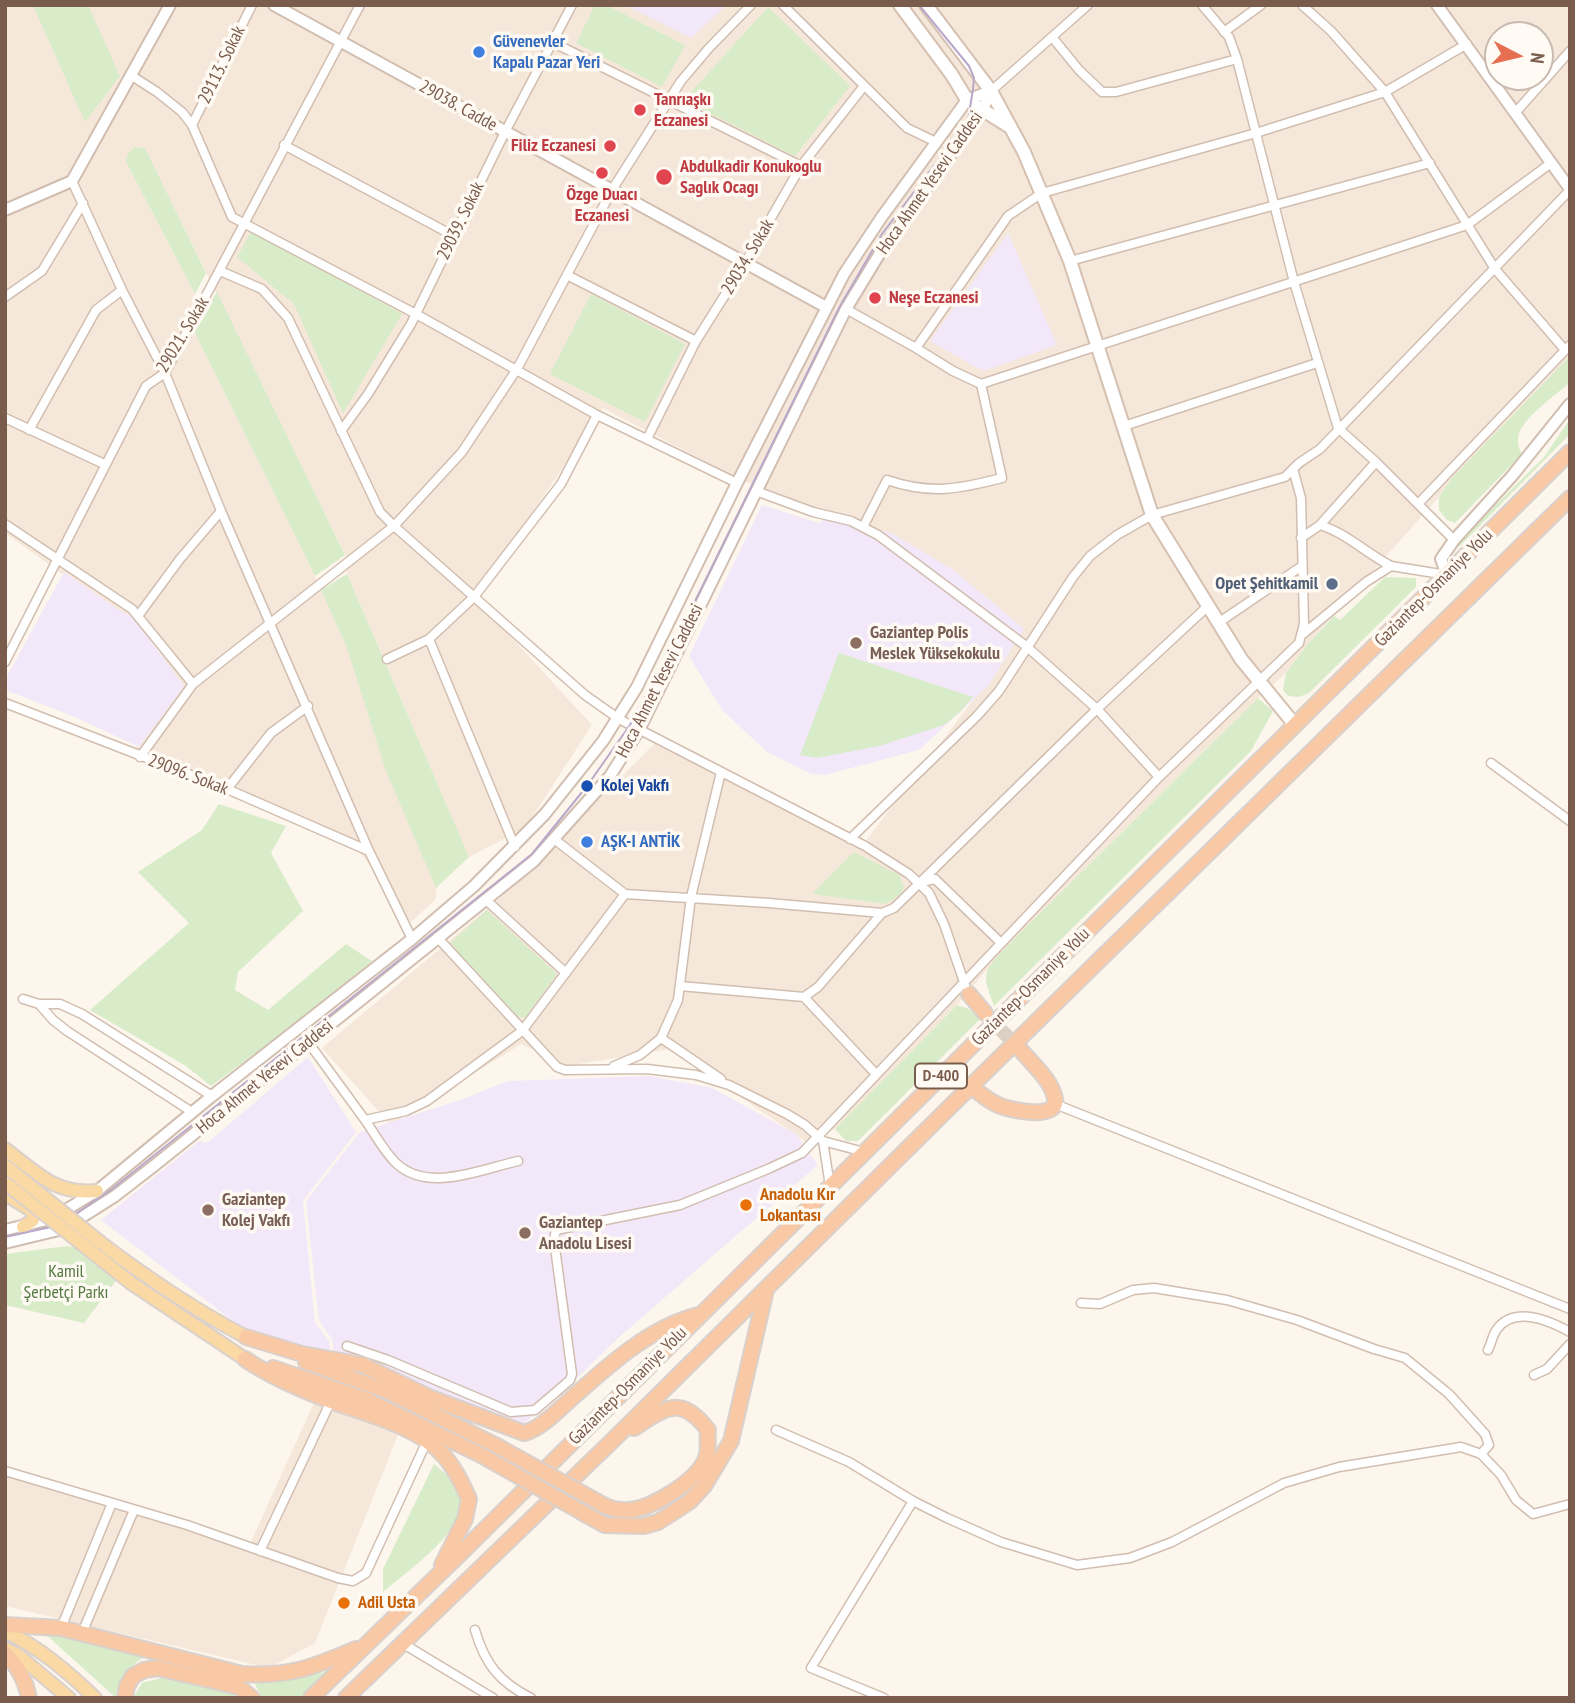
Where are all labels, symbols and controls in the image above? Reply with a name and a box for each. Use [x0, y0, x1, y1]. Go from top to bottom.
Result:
north arrow [1484, 21, 1554, 91]
street label: 29113. Sokak [194, 22, 250, 108]
place label: Güvenevler Kapalı Pazar Yeri [493, 31, 600, 74]
marker: Güvenevler Kapalı Pazar Yeri [471, 44, 487, 60]
text: N [1525, 52, 1550, 65]
street label: 29038. Cadde [415, 76, 501, 136]
place label: Tanrıaşkı Eczanesi [654, 89, 711, 132]
marker: Tanrıaşkı Eczanesi [632, 102, 648, 118]
street label: Hoca Ahmet Yesevi Caddesi [872, 107, 988, 259]
place label: Filiz Eczanesi [511, 135, 596, 157]
marker: Filiz Eczanesi [602, 138, 618, 154]
place label: Abdulkadir Konukoglu Saglık Ocagı [680, 156, 822, 198]
marker: Özge Duacı Eczanesi [594, 165, 610, 181]
marker: Abdulkadir Konukoglu Saglık Ocagı [654, 167, 674, 187]
street label: 29039. Sokak [433, 178, 489, 264]
place label: Özge Duacı Eczanesi [566, 184, 638, 227]
street label: 29034. Sokak [717, 215, 779, 299]
place label: Neşe Eczanesi [889, 287, 978, 309]
marker: Neşe Eczanesi [867, 290, 883, 306]
street label: 29021. Sokak [152, 293, 214, 377]
street label: Gaziantep-Osmaniye Yolu [1370, 524, 1498, 652]
place label: Opet Şehitkamil [1215, 573, 1318, 595]
marker: Opet Şehitkamil [1324, 576, 1340, 592]
street label: Hoca Ahmet Yesevi Caddesi [612, 601, 708, 761]
place label: Gaziantep Polis Meslek Yüksekokulu [870, 622, 1000, 664]
marker: Gaziantep Polis Meslek Yüksekokulu [848, 635, 864, 651]
street label: 29096. Sokak [145, 750, 231, 800]
place label: Kolej Vakfı [601, 775, 669, 797]
marker: Kolej Vakfı [579, 778, 595, 794]
place label: AŞK-I ANTİK [601, 831, 680, 853]
marker: AŞK-I ANTİK [579, 834, 595, 850]
street label: Gaziantep-Osmaniye Yolu [967, 923, 1095, 1051]
street label: Hoca Ahmet Yesevi Caddesi [192, 1015, 338, 1139]
road number: D-400 [915, 1064, 967, 1088]
place label: Anadolu Kır Lokantası [760, 1184, 835, 1226]
place label: Gaziantep Kolej Vakfı [222, 1189, 290, 1232]
marker: Anadolu Kır Lokantası [738, 1197, 754, 1213]
marker: Gaziantep Kolej Vakfı [200, 1202, 216, 1218]
place label: Gaziantep Anadolu Lisesi [539, 1212, 632, 1254]
marker: Gaziantep Anadolu Lisesi [517, 1225, 533, 1241]
park label: Kamil Şerbetçi Parkı [24, 1261, 108, 1304]
street label: Gaziantep-Osmaniye Yolu [564, 1322, 692, 1450]
place label: Adil Usta [358, 1592, 415, 1614]
marker: Adil Usta [336, 1595, 352, 1611]

